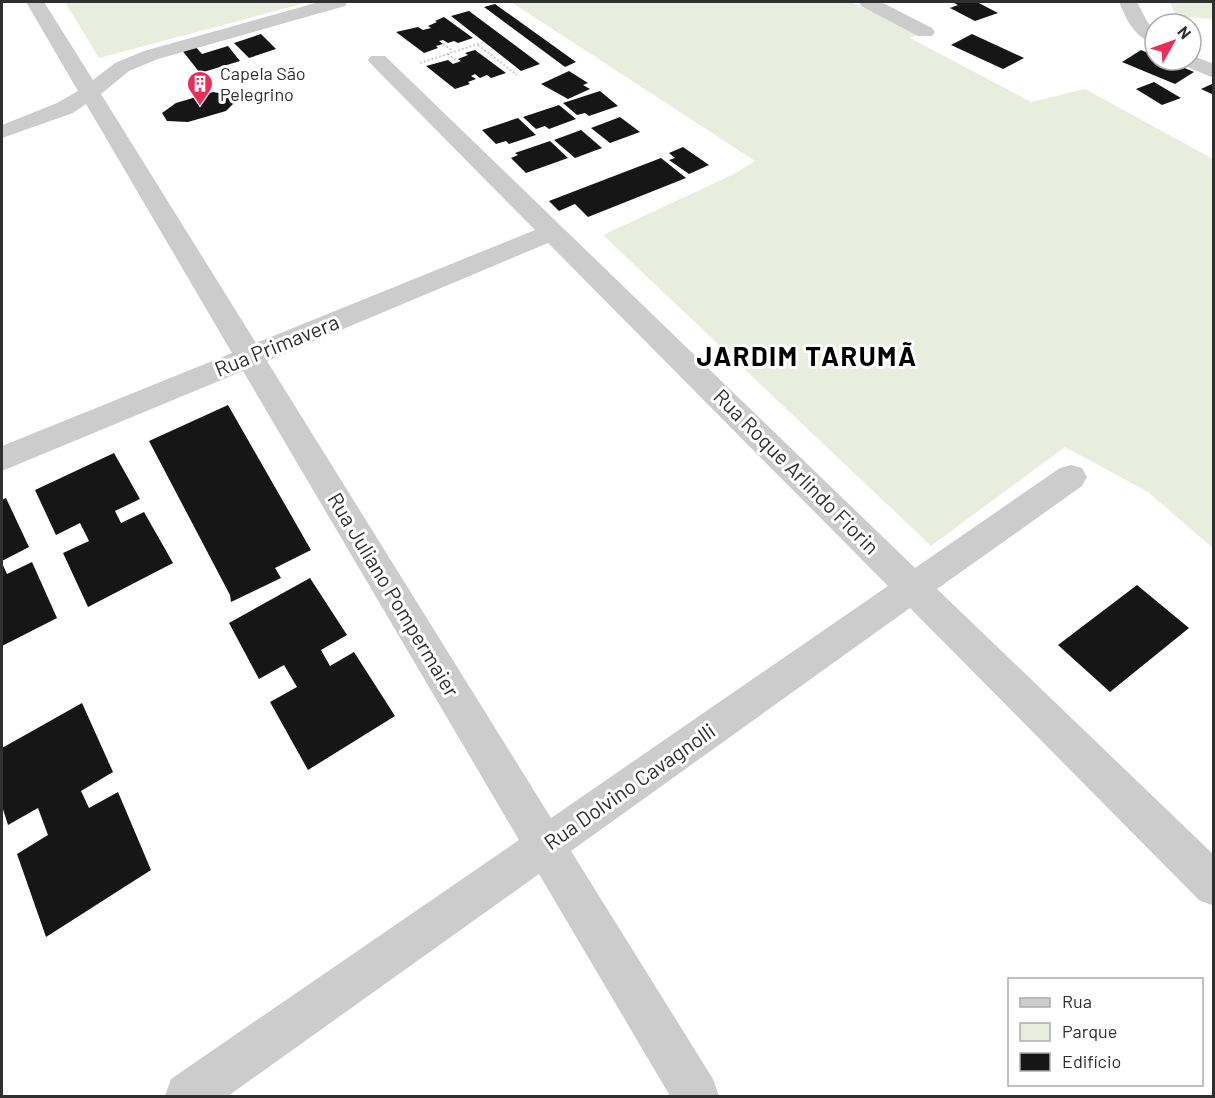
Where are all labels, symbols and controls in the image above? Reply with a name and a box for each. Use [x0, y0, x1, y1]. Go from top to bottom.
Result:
north arrow [1143, 12, 1203, 72]
text: N [1174, 22, 1196, 42]
place label: Capela São Pelegrino [220, 62, 306, 105]
building icon: Capela São Pelegrino [185, 69, 215, 107]
street label: Rua Primavera [211, 308, 342, 381]
district label: JARDIM TARUMÃ [696, 339, 918, 371]
street label: Rua Roque Arlindo Fiorin [709, 383, 885, 559]
street label: Rua Juliano Pompermaier [323, 488, 465, 701]
street label: Rua Dolvino Cavagnolli [539, 717, 719, 854]
legend [1008, 978, 1203, 1086]
text: Rua [1062, 990, 1092, 1012]
text: Parque [1062, 1020, 1117, 1042]
text: Edifício [1062, 1050, 1121, 1072]

